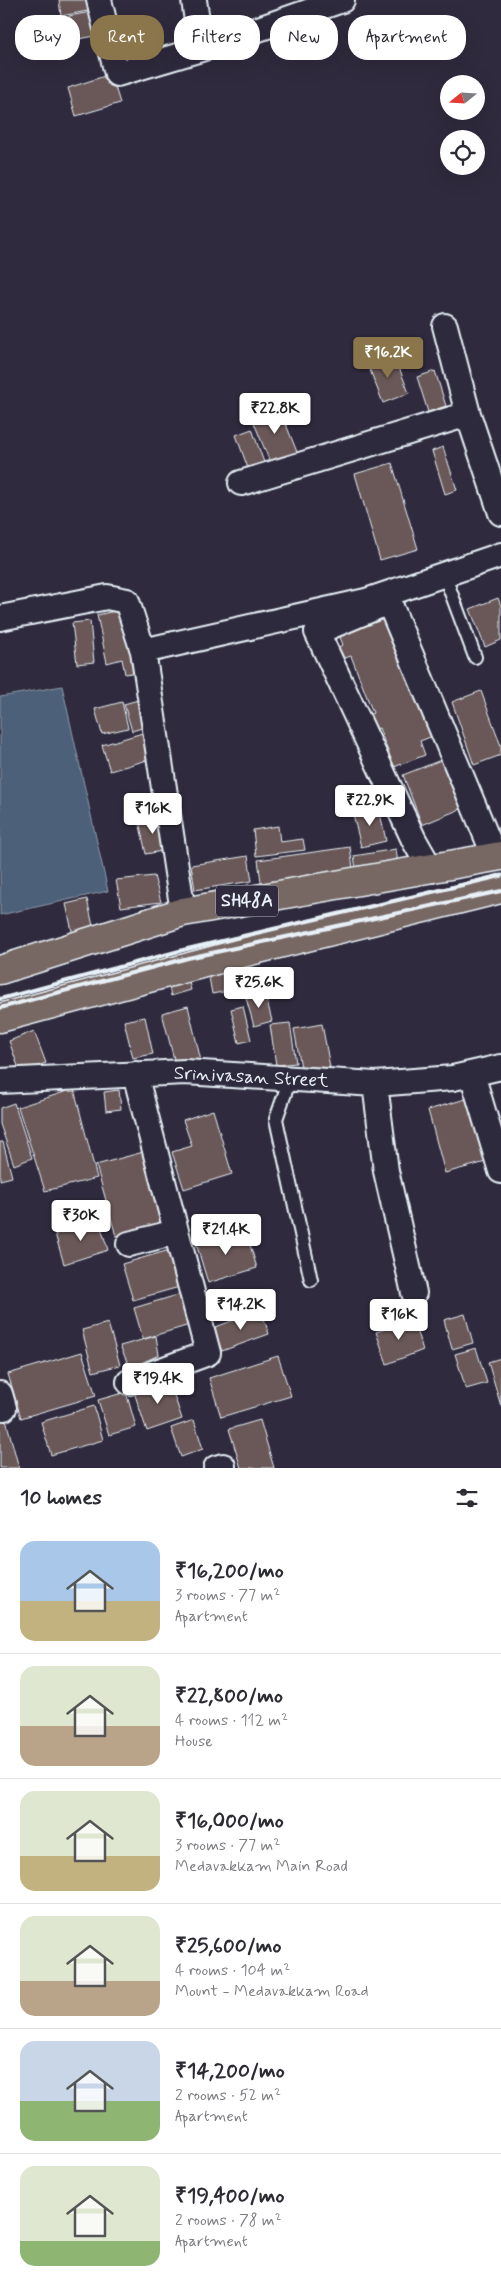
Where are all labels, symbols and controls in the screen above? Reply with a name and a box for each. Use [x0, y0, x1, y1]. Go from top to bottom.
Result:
chip: Buy [15, 15, 80, 60]
chip: Rent [90, 15, 164, 60]
chip: Filters [174, 15, 260, 60]
chip: New [270, 15, 338, 60]
chip: Apartment [348, 15, 466, 60]
north arrow [440, 75, 485, 120]
map controls [440, 75, 485, 175]
button: locate [440, 130, 485, 175]
pin: ₹16.2K [347, 336, 429, 379]
text: ₹16.2K [364, 342, 412, 363]
pin: ₹22.8K [234, 392, 316, 435]
text: ₹22.8K [250, 398, 300, 419]
pin: ₹22.9K [329, 784, 411, 827]
text: ₹22.9K [346, 790, 394, 811]
pin: ₹16K [123, 792, 183, 835]
text: ₹16K [135, 798, 171, 819]
road number: SH48A [216, 886, 278, 916]
pin: ₹25.6K [218, 966, 300, 1009]
text: ₹25.6K [235, 972, 283, 993]
street label: Srinivasan Street [173, 1060, 329, 1094]
pin: ₹30K [51, 1200, 111, 1242]
text: ₹30K [63, 1205, 99, 1226]
pin: ₹21.4K [185, 1214, 267, 1256]
text: ₹21.4K [202, 1219, 250, 1240]
pin: ₹14.2K [200, 1288, 282, 1331]
text: ₹14.2K [217, 1294, 265, 1315]
pin: ₹16K [369, 1298, 429, 1341]
text: ₹16K [381, 1304, 417, 1325]
pin: ₹19.4K [117, 1362, 199, 1405]
text: ₹19.4K [133, 1368, 183, 1389]
text: 10 homes [20, 1484, 102, 1512]
icon: filters [453, 1484, 481, 1512]
text: ₹16,200/mo [175, 1557, 284, 1585]
icon: home [60, 1561, 120, 1621]
text: 3 rooms · 77 m² [175, 1585, 280, 1606]
text: Apartment [175, 1606, 248, 1627]
text: ₹22,800/mo [175, 1682, 283, 1710]
icon: home [60, 1686, 120, 1746]
text: 4 rooms · 112 m² [175, 1710, 288, 1731]
text: House [175, 1731, 213, 1752]
text: ₹16,000/mo [175, 1807, 284, 1835]
icon: home [60, 1811, 120, 1871]
text: 3 rooms · 77 m² [175, 1835, 280, 1856]
text: Medavakkam Main Road [175, 1856, 348, 1877]
text: ₹25,600/mo [175, 1932, 282, 1960]
icon: home [60, 1936, 120, 1996]
text: 4 rooms · 104 m² [175, 1960, 290, 1981]
text: Mount - Medavakkam Road [175, 1981, 369, 2002]
text: ₹14,200/mo [175, 2057, 285, 2085]
icon: home [60, 2061, 120, 2121]
text: 2 rooms · 52 m² [175, 2085, 281, 2106]
text: Apartment [175, 2106, 248, 2127]
text: ₹19,400/mo [175, 2182, 284, 2210]
icon: home [60, 2186, 120, 2246]
text: 2 rooms · 78 m² [175, 2210, 282, 2231]
text: Apartment [175, 2231, 248, 2252]

